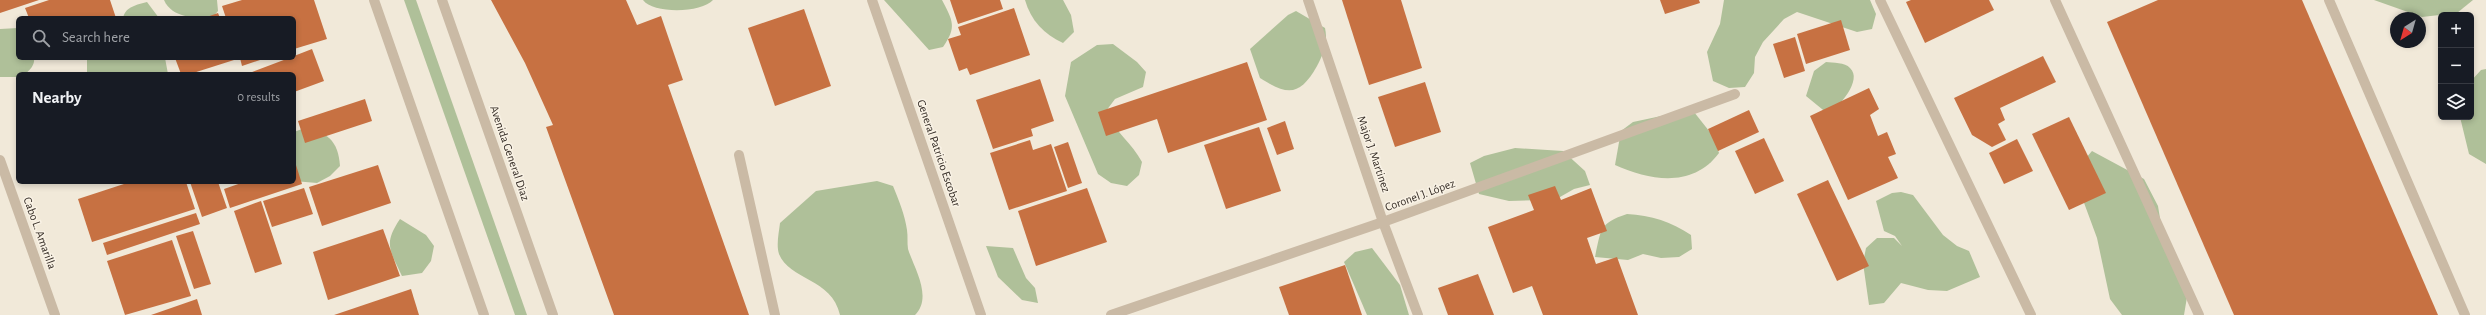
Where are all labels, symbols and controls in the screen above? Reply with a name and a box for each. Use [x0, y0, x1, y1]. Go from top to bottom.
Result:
north arrow [2390, 12, 2426, 48]
map controls [2438, 12, 2474, 120]
button: + [2438, 12, 2474, 48]
search box [16, 16, 296, 60]
icon: search [30, 27, 52, 49]
text: Search here [62, 30, 130, 45]
button: − [2438, 48, 2474, 84]
button: layers [2438, 84, 2474, 120]
text: Nearby [32, 89, 82, 106]
text: 0 results [237, 91, 280, 104]
street label: General Patricio Escobar [915, 98, 963, 208]
street label: Avenida General Diaz [488, 104, 532, 202]
street label: Major J. Martinez [1354, 114, 1393, 194]
street label: Coronel J. López [1383, 177, 1457, 213]
street label: Cabo L. Amarilla [21, 195, 59, 271]

